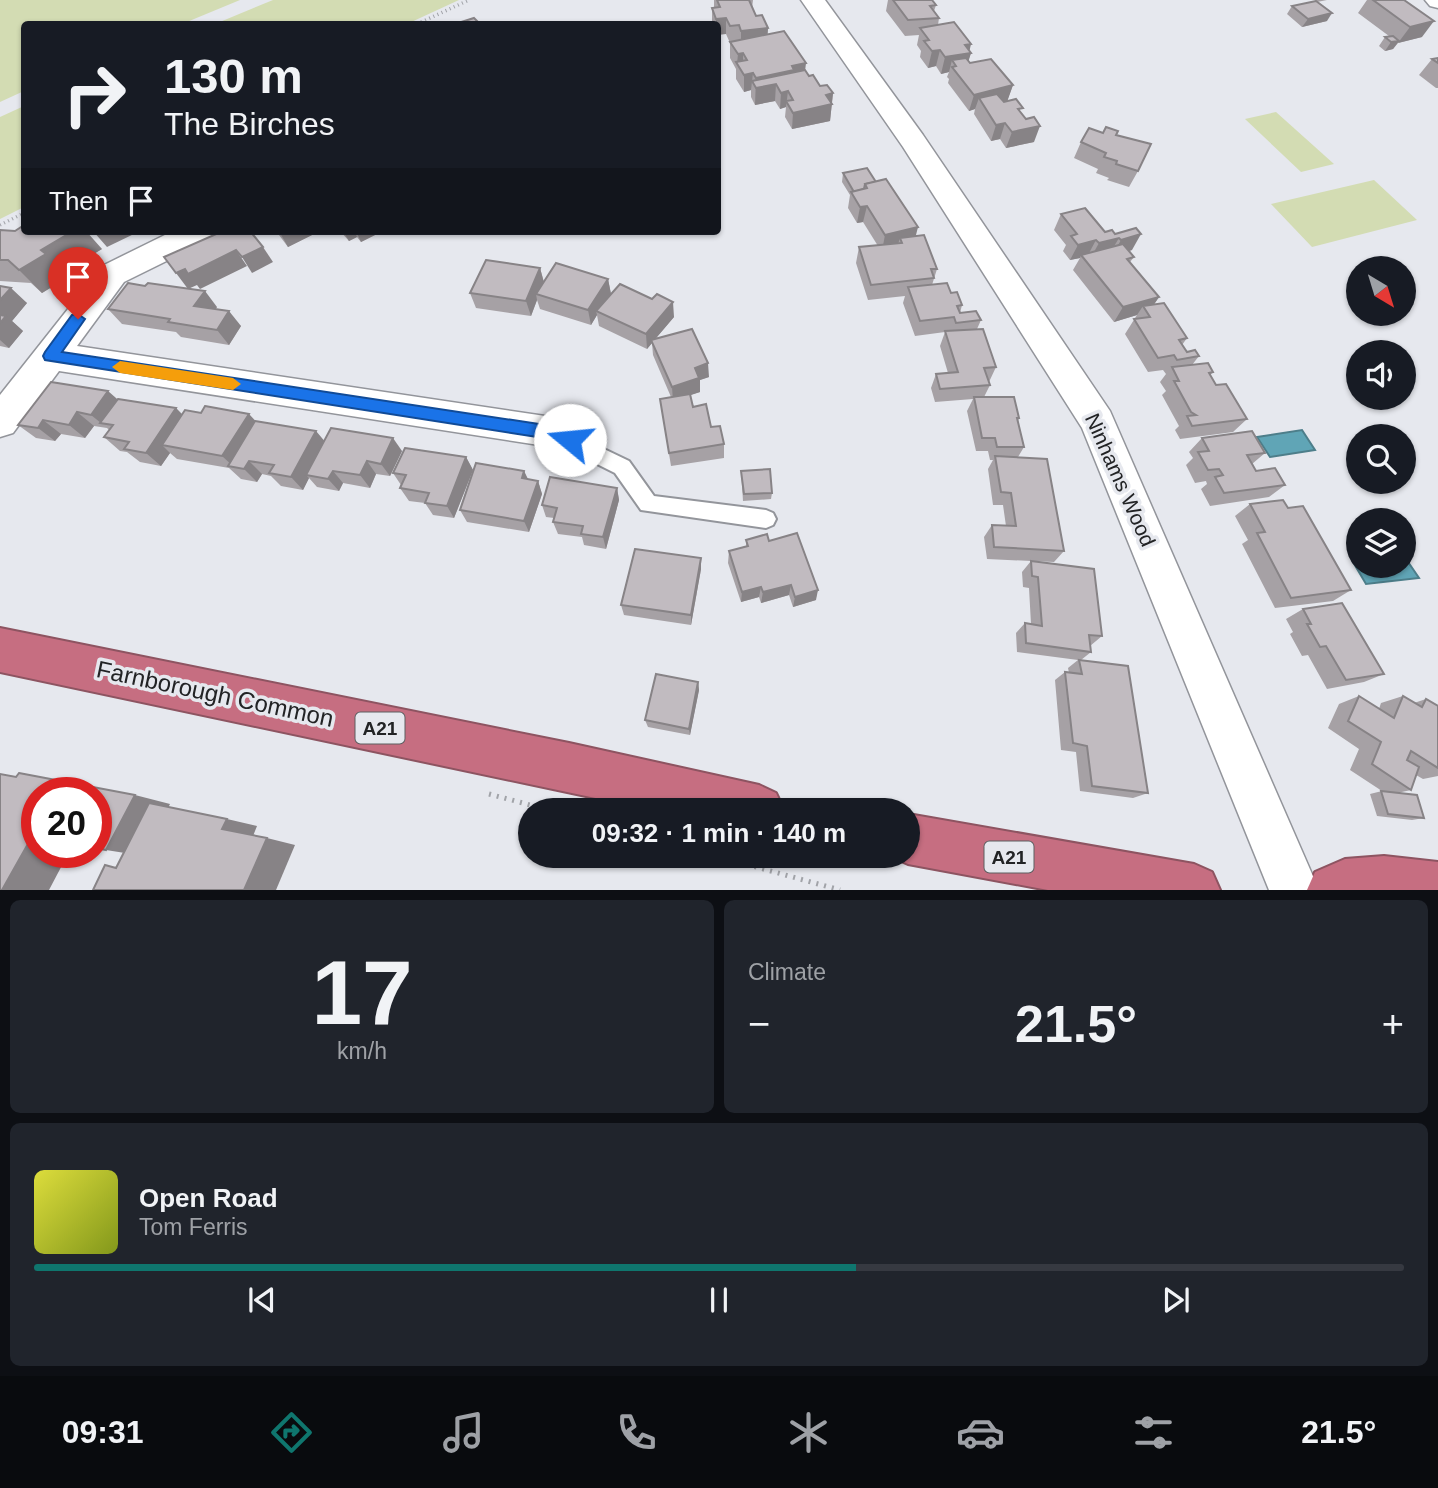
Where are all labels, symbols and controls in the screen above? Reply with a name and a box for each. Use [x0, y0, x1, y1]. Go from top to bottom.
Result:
icon: right [49, 49, 140, 140]
text: 130 m [164, 49, 303, 103]
text: The Birches [164, 106, 335, 142]
icon: arrive [122, 182, 160, 220]
text: Then [49, 186, 108, 216]
pin [48, 247, 108, 319]
north arrow [1346, 256, 1416, 326]
map controls [1346, 256, 1416, 578]
icon: arrive [59, 258, 97, 296]
button: sound [1346, 340, 1416, 410]
position arrow [533, 403, 607, 477]
street label: Ninhams Wood [1081, 410, 1160, 550]
button: search [1346, 424, 1416, 494]
button: layers [1346, 508, 1416, 578]
street label: Farnborough Common [94, 655, 336, 732]
road number: A21 [356, 712, 404, 744]
speed limit sign: 20 [21, 777, 112, 868]
text: 09:32 · 1 min · 140 m [592, 818, 846, 848]
road number: A21 [984, 842, 1034, 872]
text: 17 [311, 942, 413, 1043]
text: Climate [748, 959, 826, 985]
text: 21.5° [1015, 995, 1137, 1053]
text: − [748, 1003, 770, 1045]
text: + [1382, 1003, 1404, 1045]
text: km/h [337, 1038, 387, 1064]
text: Open Road [139, 1183, 278, 1213]
text: Tom Ferris [139, 1214, 248, 1240]
icon: previous [243, 1281, 281, 1319]
icon: pause [700, 1281, 738, 1319]
icon: next [1157, 1281, 1195, 1319]
icon: directions [267, 1408, 316, 1457]
icon: music [439, 1408, 488, 1457]
icon: phone [612, 1408, 661, 1457]
icon: climate [784, 1408, 833, 1457]
icon: car [956, 1408, 1005, 1457]
icon: filters [1129, 1408, 1178, 1457]
text: 09:31 [62, 1414, 144, 1450]
text: 21.5° [1301, 1414, 1376, 1450]

